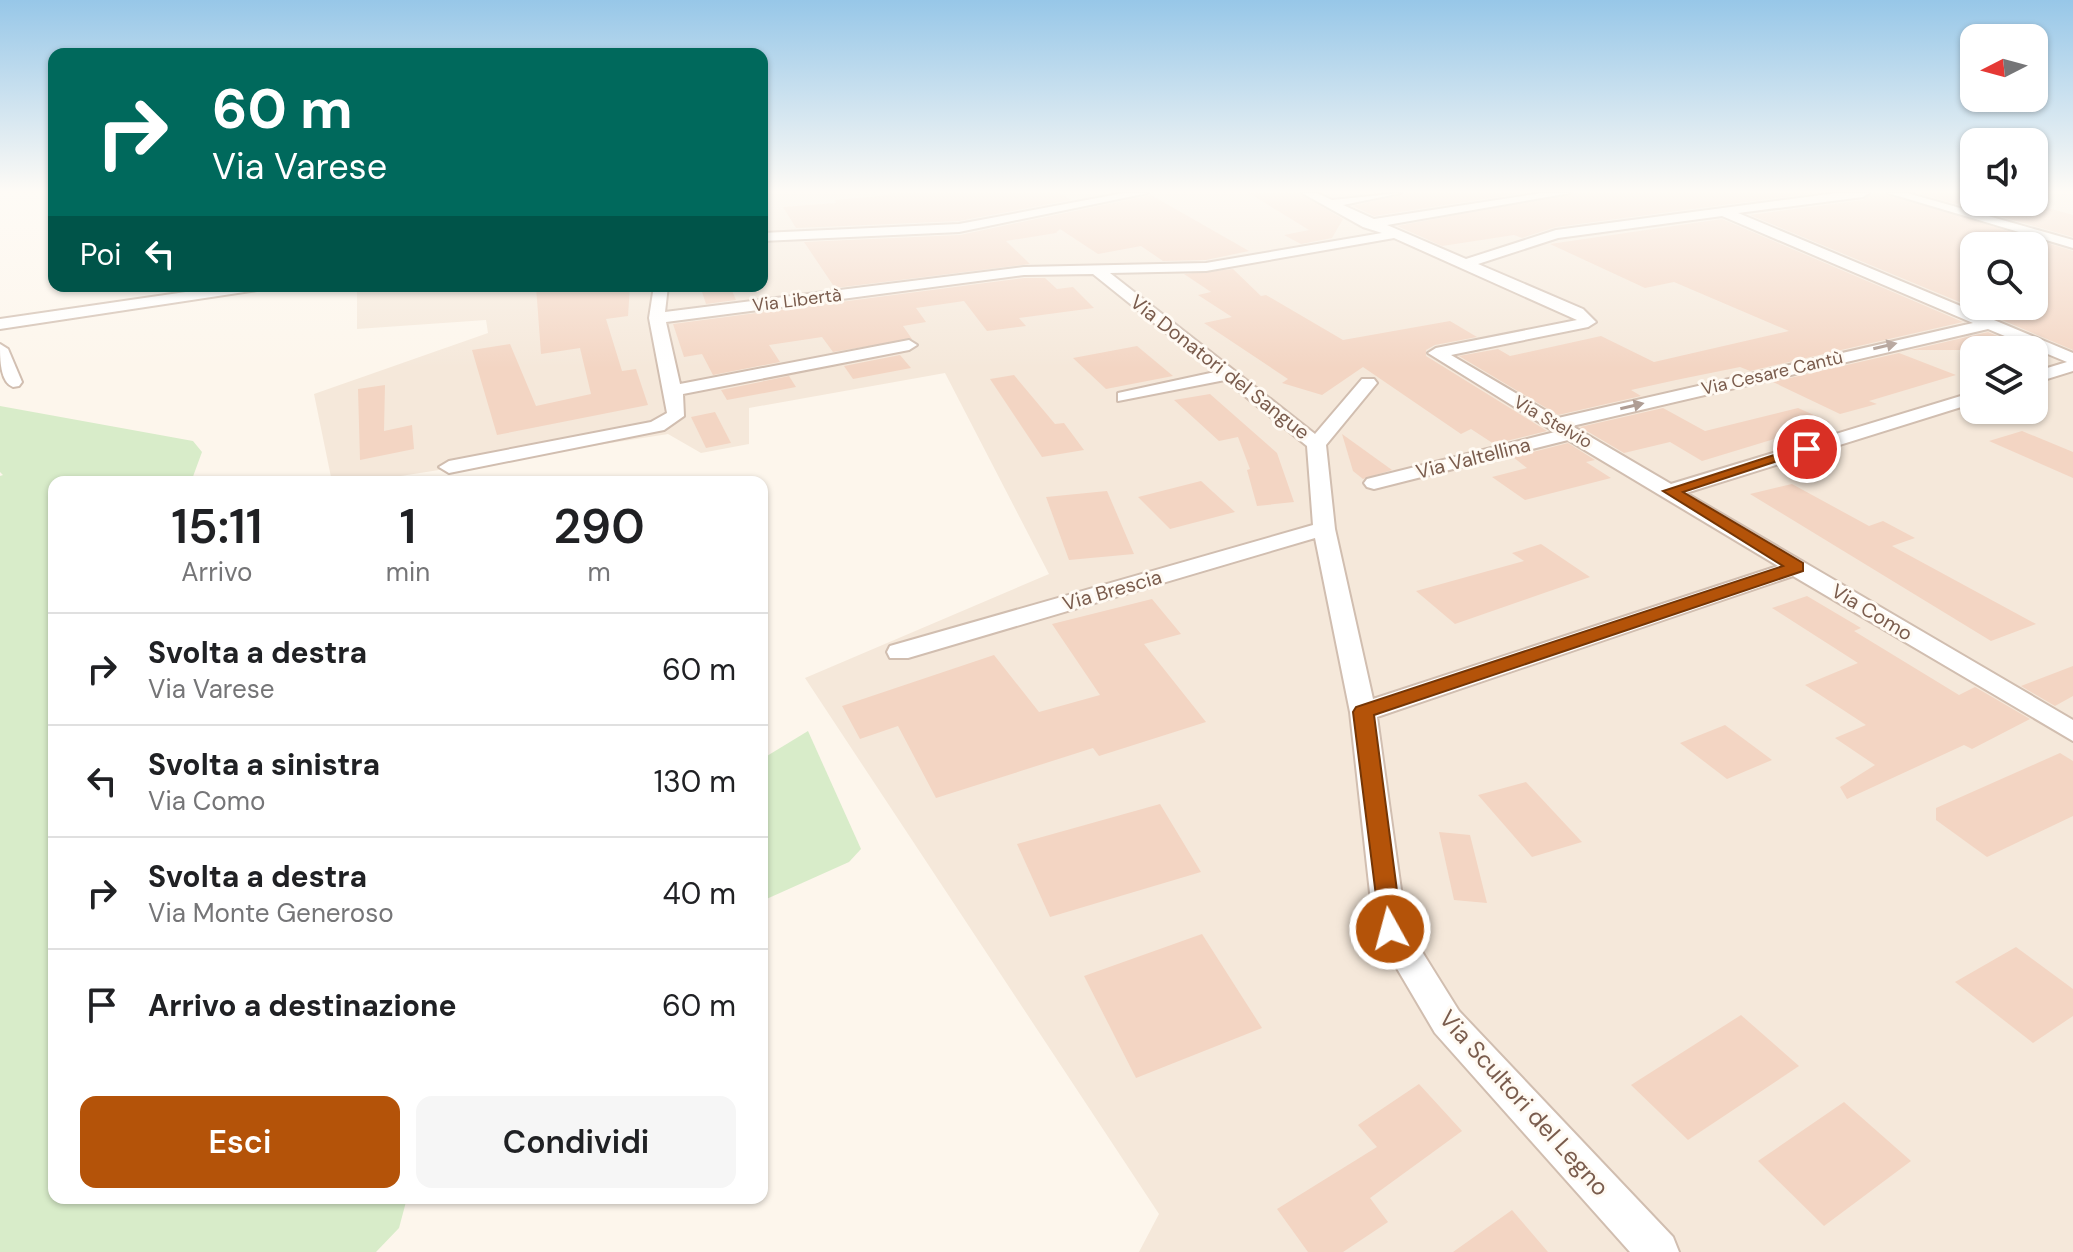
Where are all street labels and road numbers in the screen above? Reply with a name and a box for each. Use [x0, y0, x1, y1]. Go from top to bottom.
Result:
street label: Via Libertà [751, 283, 843, 317]
street label: Via Donatori del Sangue [1125, 289, 1315, 445]
street label: Via Cesare Cantù [1699, 345, 1845, 401]
street label: Via Stelvio [1509, 390, 1597, 454]
street label: Via Valtellina [1413, 431, 1533, 485]
street label: Via Brescia [1059, 563, 1165, 617]
street label: Via Como [1827, 578, 1917, 646]
street label: Via Scultori del Legno [1433, 1003, 1616, 1202]

